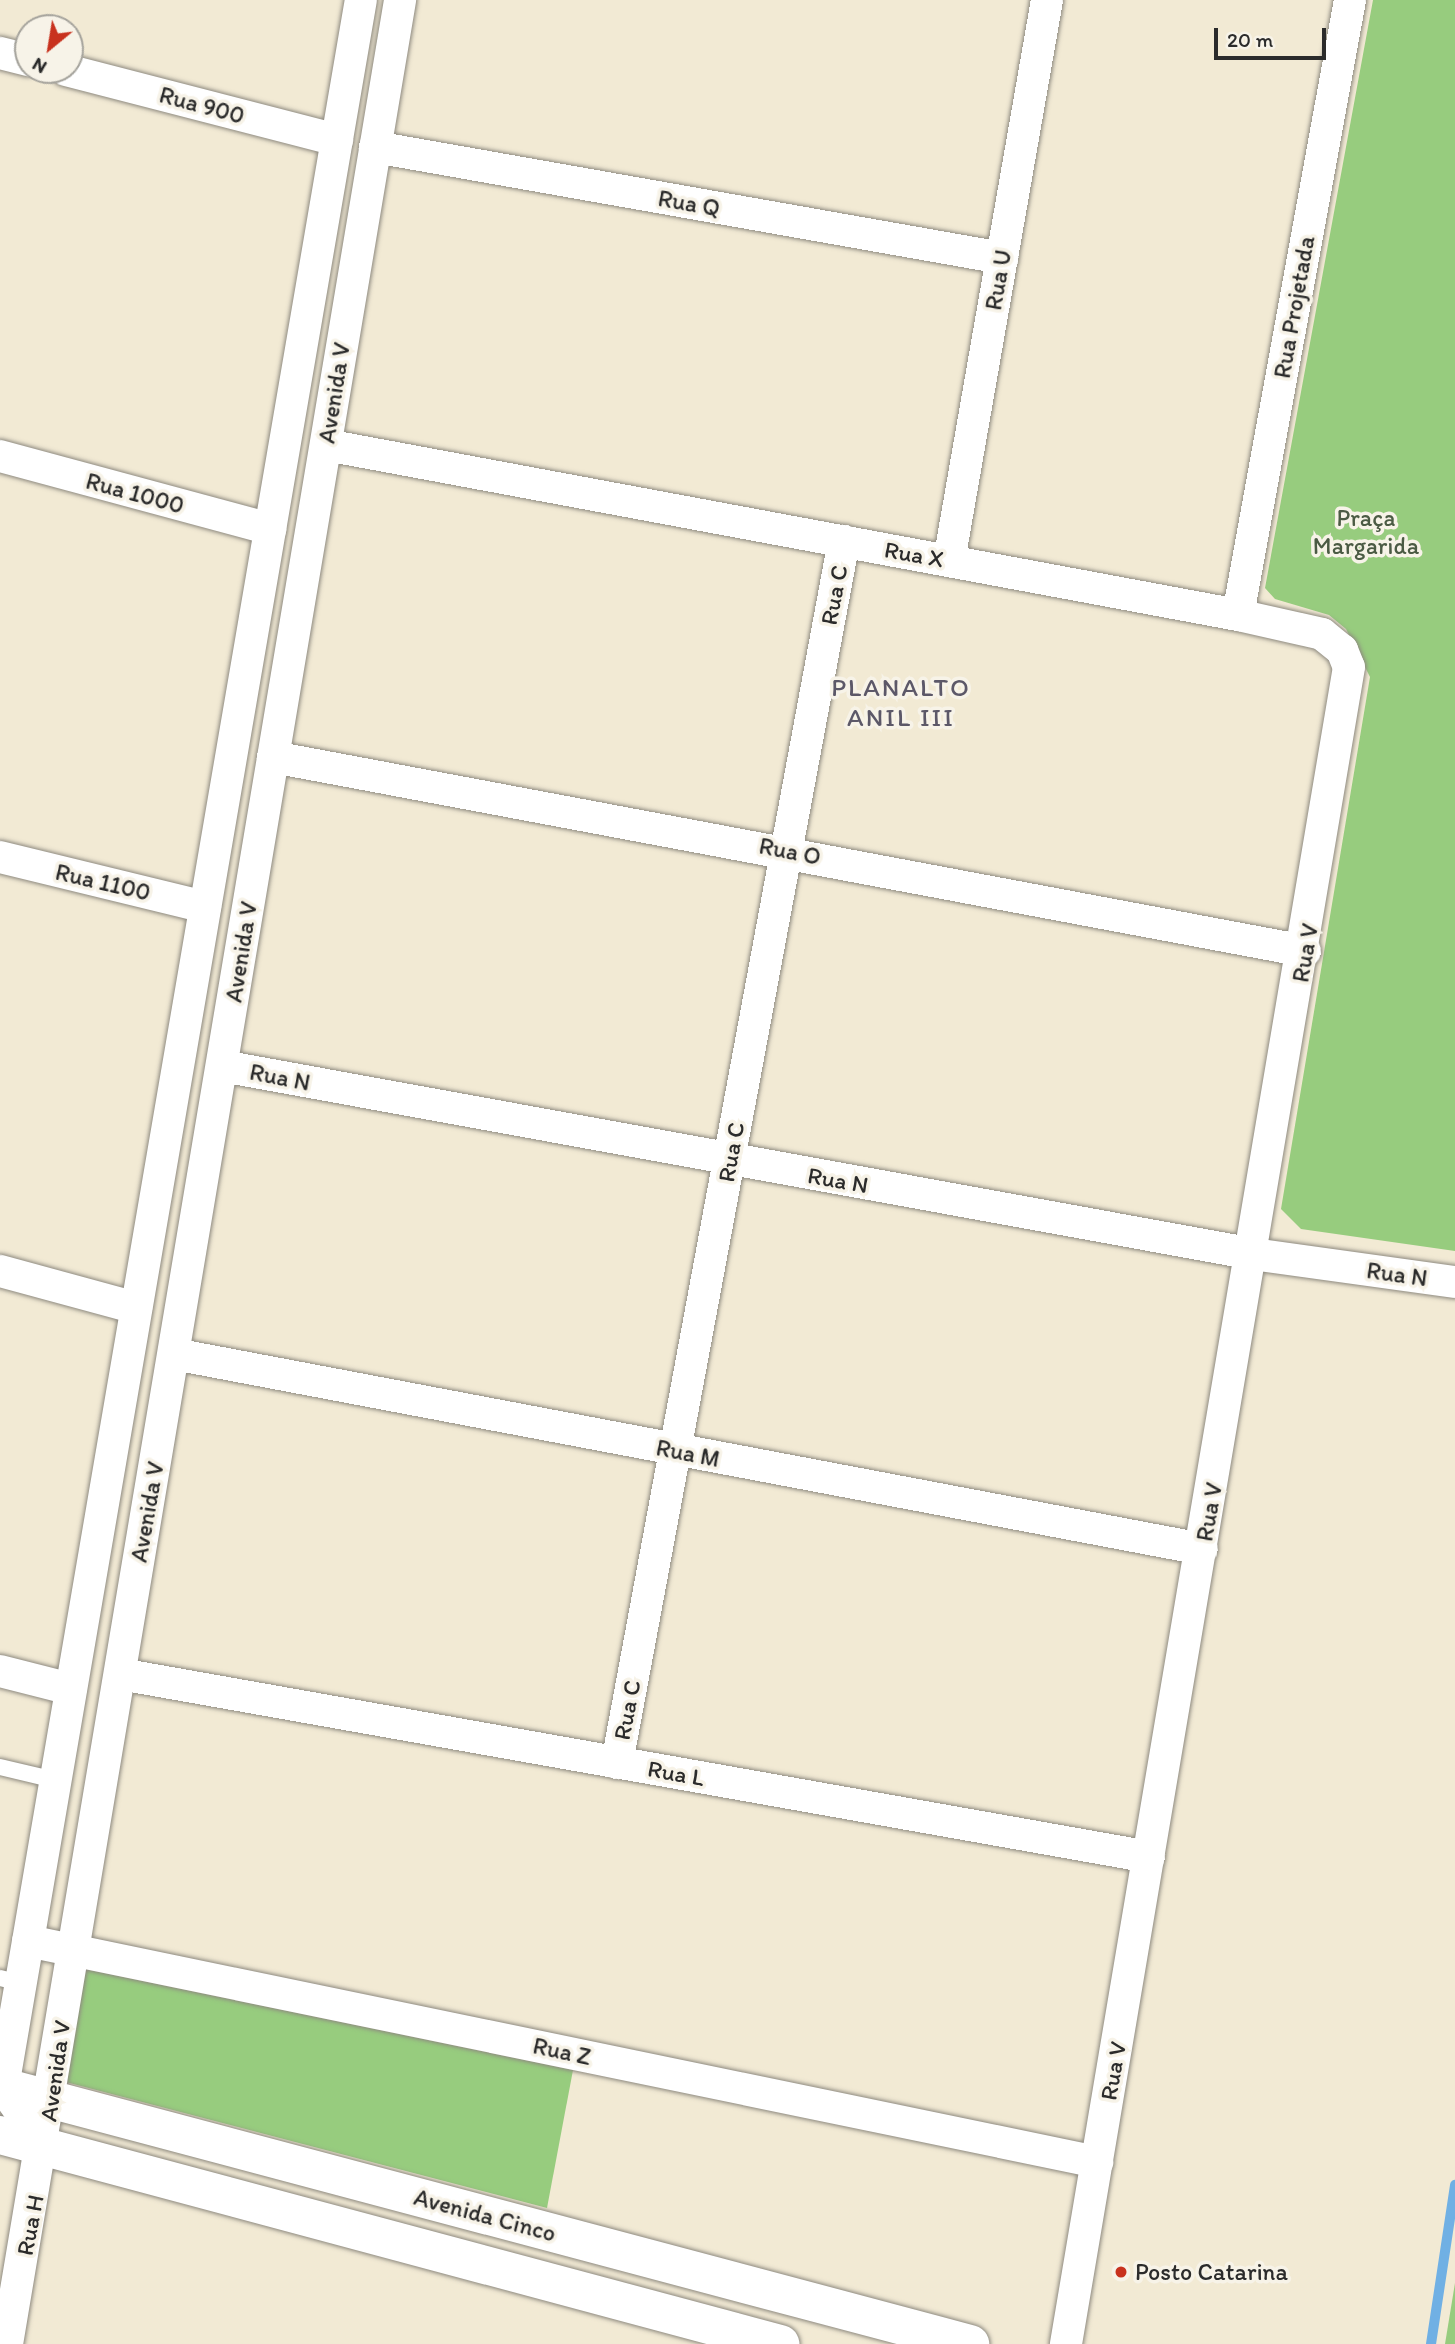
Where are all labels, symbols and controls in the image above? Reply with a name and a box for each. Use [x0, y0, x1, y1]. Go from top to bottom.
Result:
north arrow [14, 14, 84, 84]
scale bar [1217, 14, 1329, 58]
text: 20 m [1227, 27, 1273, 52]
text: N [28, 53, 51, 79]
street label: Rua 900 [156, 80, 248, 130]
street label: Rua Q [656, 183, 722, 223]
street label: Rua Projetada [1267, 233, 1321, 381]
street label: Rua U [979, 248, 1017, 312]
street label: Avenida V [312, 341, 356, 445]
street label: Rua 1000 [83, 466, 187, 520]
park label: Praça Margarida [1313, 504, 1419, 560]
street label: Rua X [882, 535, 946, 573]
street label: Rua C [814, 563, 854, 627]
district label: PLANALTO ANIL III [831, 672, 971, 734]
street label: Rua O [757, 831, 823, 871]
street label: Rua 1100 [53, 857, 153, 907]
street label: Avenida V [219, 900, 263, 1004]
street label: Rua V [1286, 921, 1324, 985]
street label: Rua N [247, 1057, 313, 1097]
street label: Rua C [712, 1120, 750, 1184]
street label: Rua N [805, 1161, 871, 1199]
street label: Rua N [1365, 1255, 1429, 1293]
street label: Rua M [654, 1433, 722, 1473]
street label: Avenida V [124, 1459, 170, 1565]
street label: Rua V [1190, 1480, 1228, 1544]
street label: Rua C [607, 1678, 647, 1742]
street label: Rua L [645, 1754, 707, 1792]
street label: Avenida V [34, 2019, 76, 2123]
street label: Rua Z [530, 2031, 594, 2071]
street label: Rua V [1094, 2039, 1132, 2103]
street label: Avenida Cinco [411, 2182, 559, 2248]
street label: Rua H [10, 2192, 50, 2258]
place label: Posto Catarina [1135, 2258, 1287, 2286]
marker: Posto Catarina [1113, 2264, 1129, 2280]

